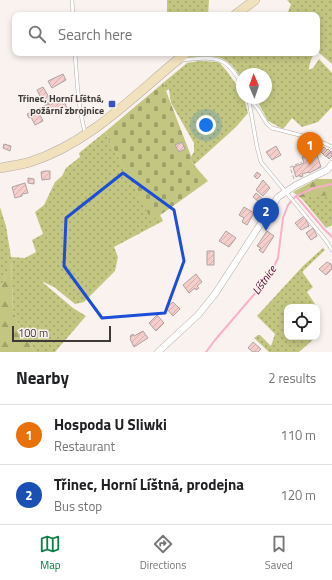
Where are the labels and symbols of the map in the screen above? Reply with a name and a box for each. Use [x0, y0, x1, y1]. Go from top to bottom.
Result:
north arrow [236, 68, 272, 104]
place label: Třinec, Horní Líštná, požární zbrojnice [18, 91, 104, 118]
marker: Třinec, Horní Líštná, požární zbrojnice [107, 99, 117, 109]
your location [196, 115, 216, 135]
pin: 1 [297, 132, 323, 165]
pin: 2 [253, 198, 279, 231]
water label: Líštnice [248, 261, 280, 298]
scale bar [12, 324, 111, 343]

